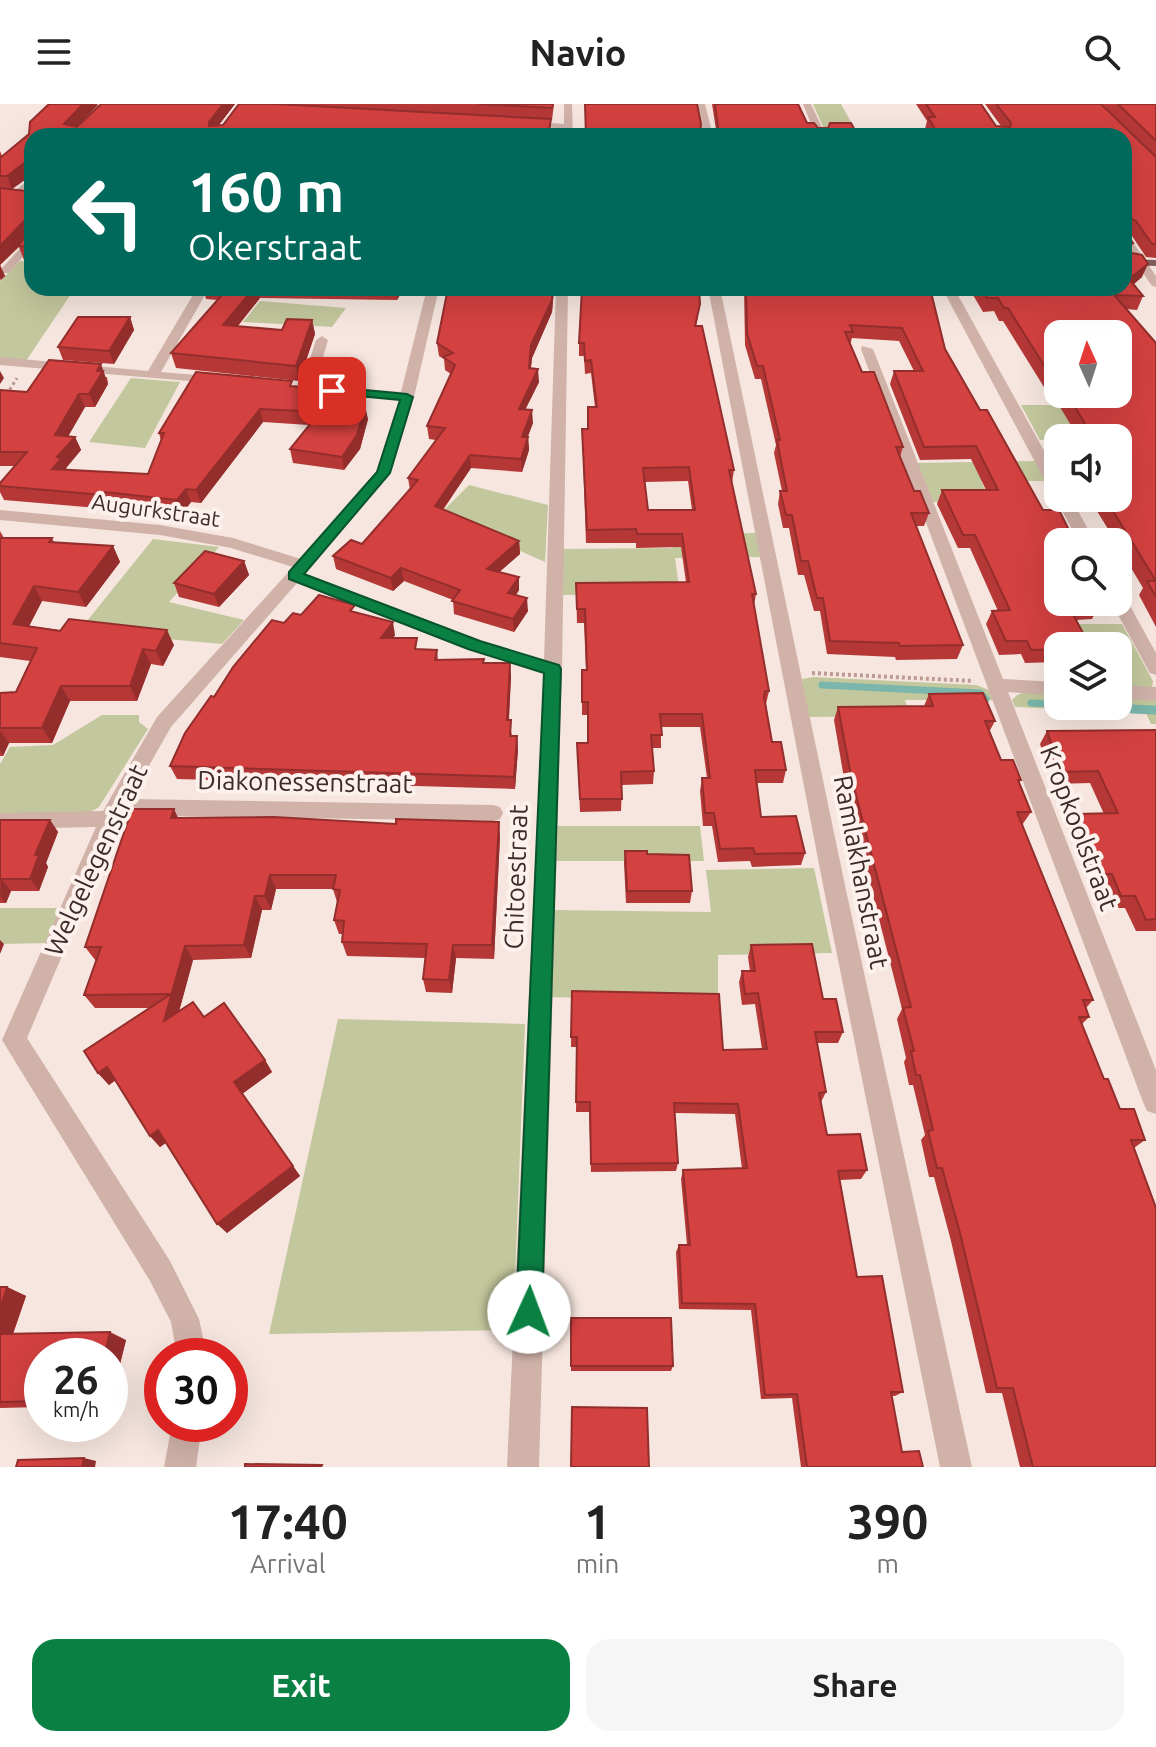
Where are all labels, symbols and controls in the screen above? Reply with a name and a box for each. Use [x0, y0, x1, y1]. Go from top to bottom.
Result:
icon: menu [32, 30, 76, 74]
icon: search [1080, 30, 1124, 74]
text: Navio [530, 32, 626, 73]
icon: left [56, 160, 160, 264]
text: 160 m [188, 160, 344, 223]
text: Okerstraat [188, 226, 362, 267]
north arrow [1044, 320, 1132, 408]
map controls [1044, 320, 1132, 720]
pin [298, 357, 366, 425]
icon: arrive [310, 369, 354, 413]
button: sound [1044, 424, 1132, 512]
street label: Augurkstraat [90, 488, 222, 531]
button: search [1044, 528, 1132, 616]
button: layers [1044, 632, 1132, 720]
street label: Kropkoolstraat [1035, 741, 1124, 914]
street label: Welgelegenstraat [39, 760, 153, 960]
street label: Diakonessenstraat [197, 765, 413, 798]
street label: Ramlakhanstraat [828, 773, 894, 971]
street label: Chitoestraat [498, 804, 533, 950]
position arrow [487, 1270, 571, 1354]
speed limit sign: 30 [144, 1338, 248, 1442]
text: 26 [53, 1357, 99, 1402]
text: km/h [53, 1398, 99, 1421]
text: 17:40 [228, 1494, 348, 1548]
text: 1 [584, 1494, 611, 1548]
text: 390 [847, 1494, 928, 1548]
text: Arrival [250, 1549, 326, 1578]
text: min [576, 1549, 619, 1578]
text: m [876, 1549, 899, 1578]
button: Exit [32, 1639, 570, 1731]
button: Share [586, 1639, 1124, 1731]

